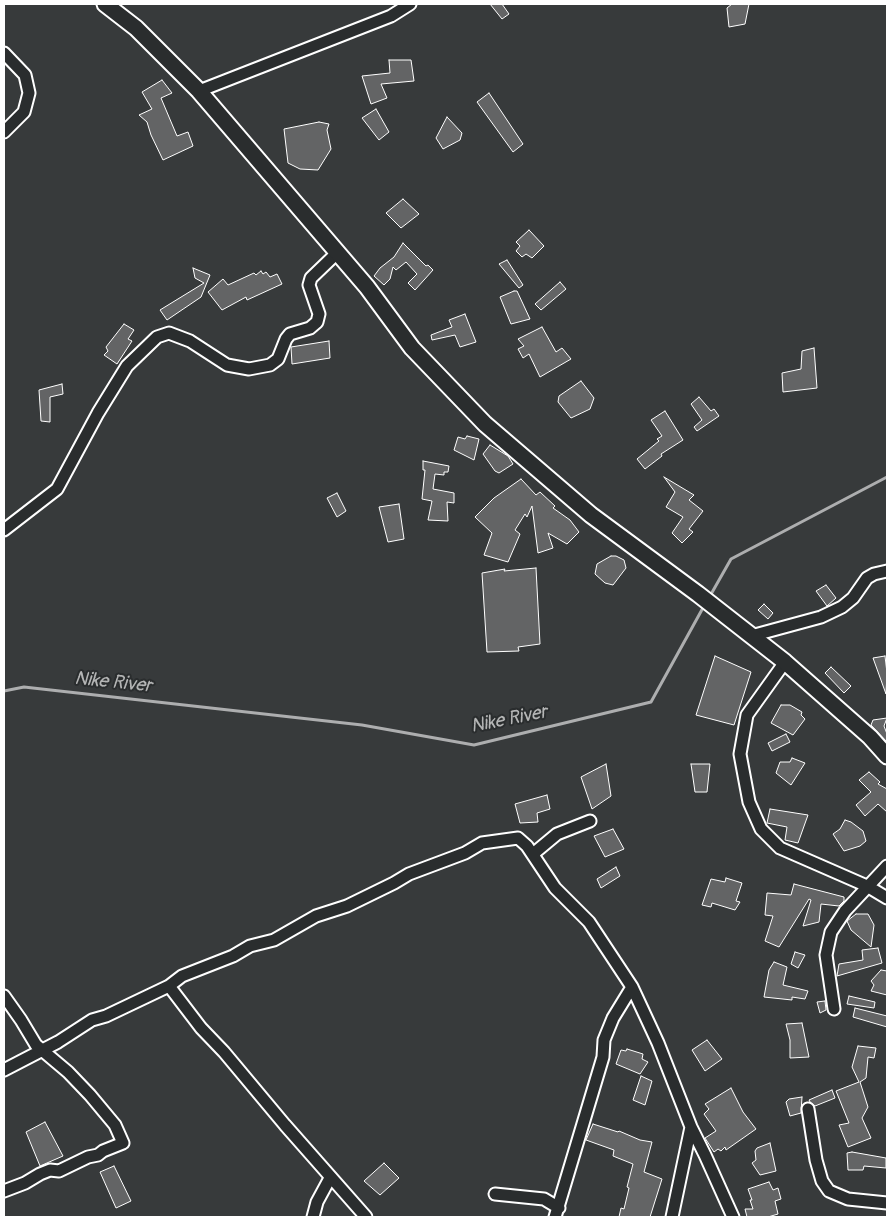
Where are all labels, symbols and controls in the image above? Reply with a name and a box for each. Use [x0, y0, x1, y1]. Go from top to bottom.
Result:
water label: Nike River [73, 668, 153, 698]
water label: Nike River [469, 701, 549, 739]

